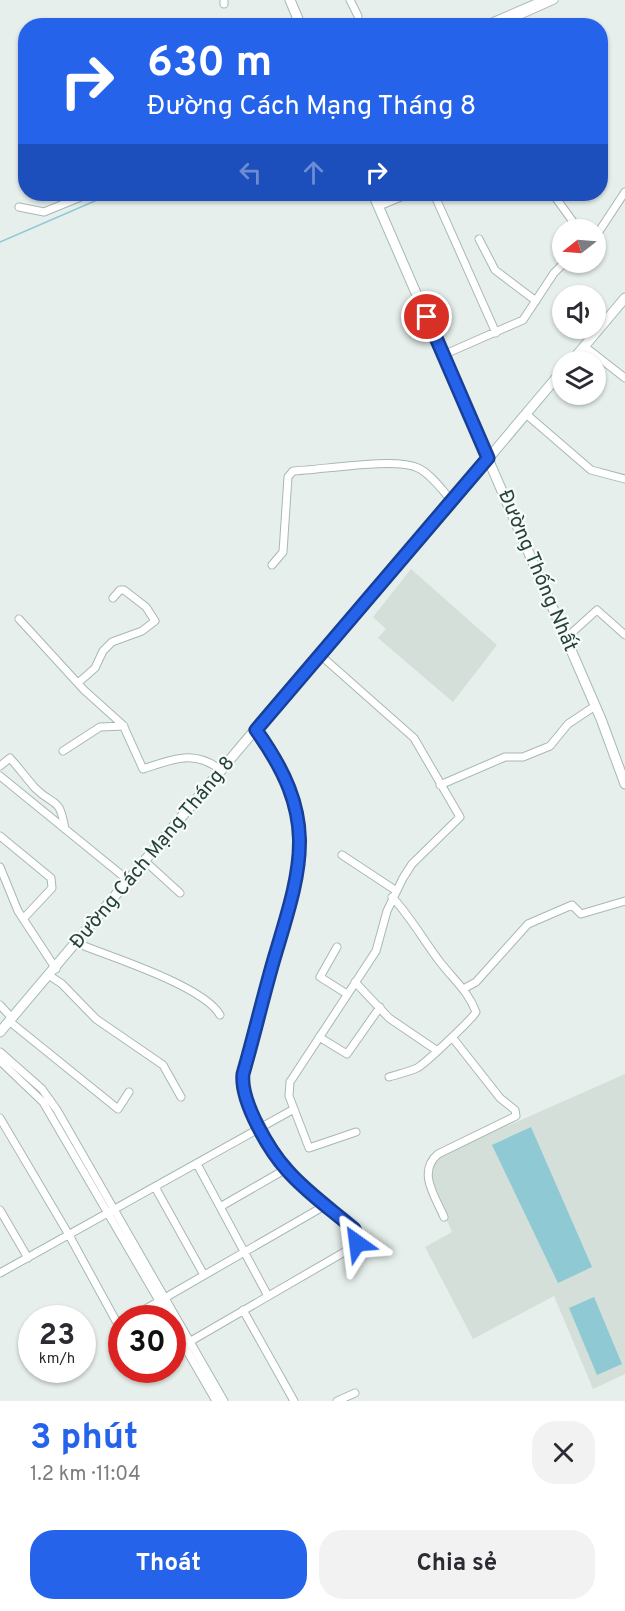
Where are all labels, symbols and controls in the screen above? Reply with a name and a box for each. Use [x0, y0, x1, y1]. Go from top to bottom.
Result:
text: 630 m [147, 38, 272, 91]
icon: right [48, 42, 126, 120]
text: Đường Cách Mạng Tháng 8 [147, 90, 476, 124]
icon: left [234, 156, 267, 189]
icon: ahead [297, 156, 330, 189]
icon: right [360, 156, 393, 189]
north arrow [552, 219, 606, 273]
map controls [552, 219, 606, 405]
button: sound [552, 285, 606, 339]
pin [401, 291, 452, 342]
icon: arrive [410, 300, 443, 333]
button: layers [552, 351, 606, 405]
street label: Đường Thống Nhất [491, 486, 584, 656]
street label: Đường Cách Mạng Tháng 8 [65, 751, 241, 955]
position arrow [325, 1211, 389, 1275]
speed limit sign: 30 [108, 1305, 186, 1383]
text: 23 [39, 1318, 75, 1355]
text: km/h [39, 1350, 75, 1369]
text: 3 phút [30, 1416, 138, 1462]
button: close [532, 1421, 595, 1484]
text: 1.2 km · 11:04 [30, 1462, 141, 1488]
button: Thoát [30, 1530, 307, 1599]
button: Chia sẻ [319, 1530, 595, 1599]

